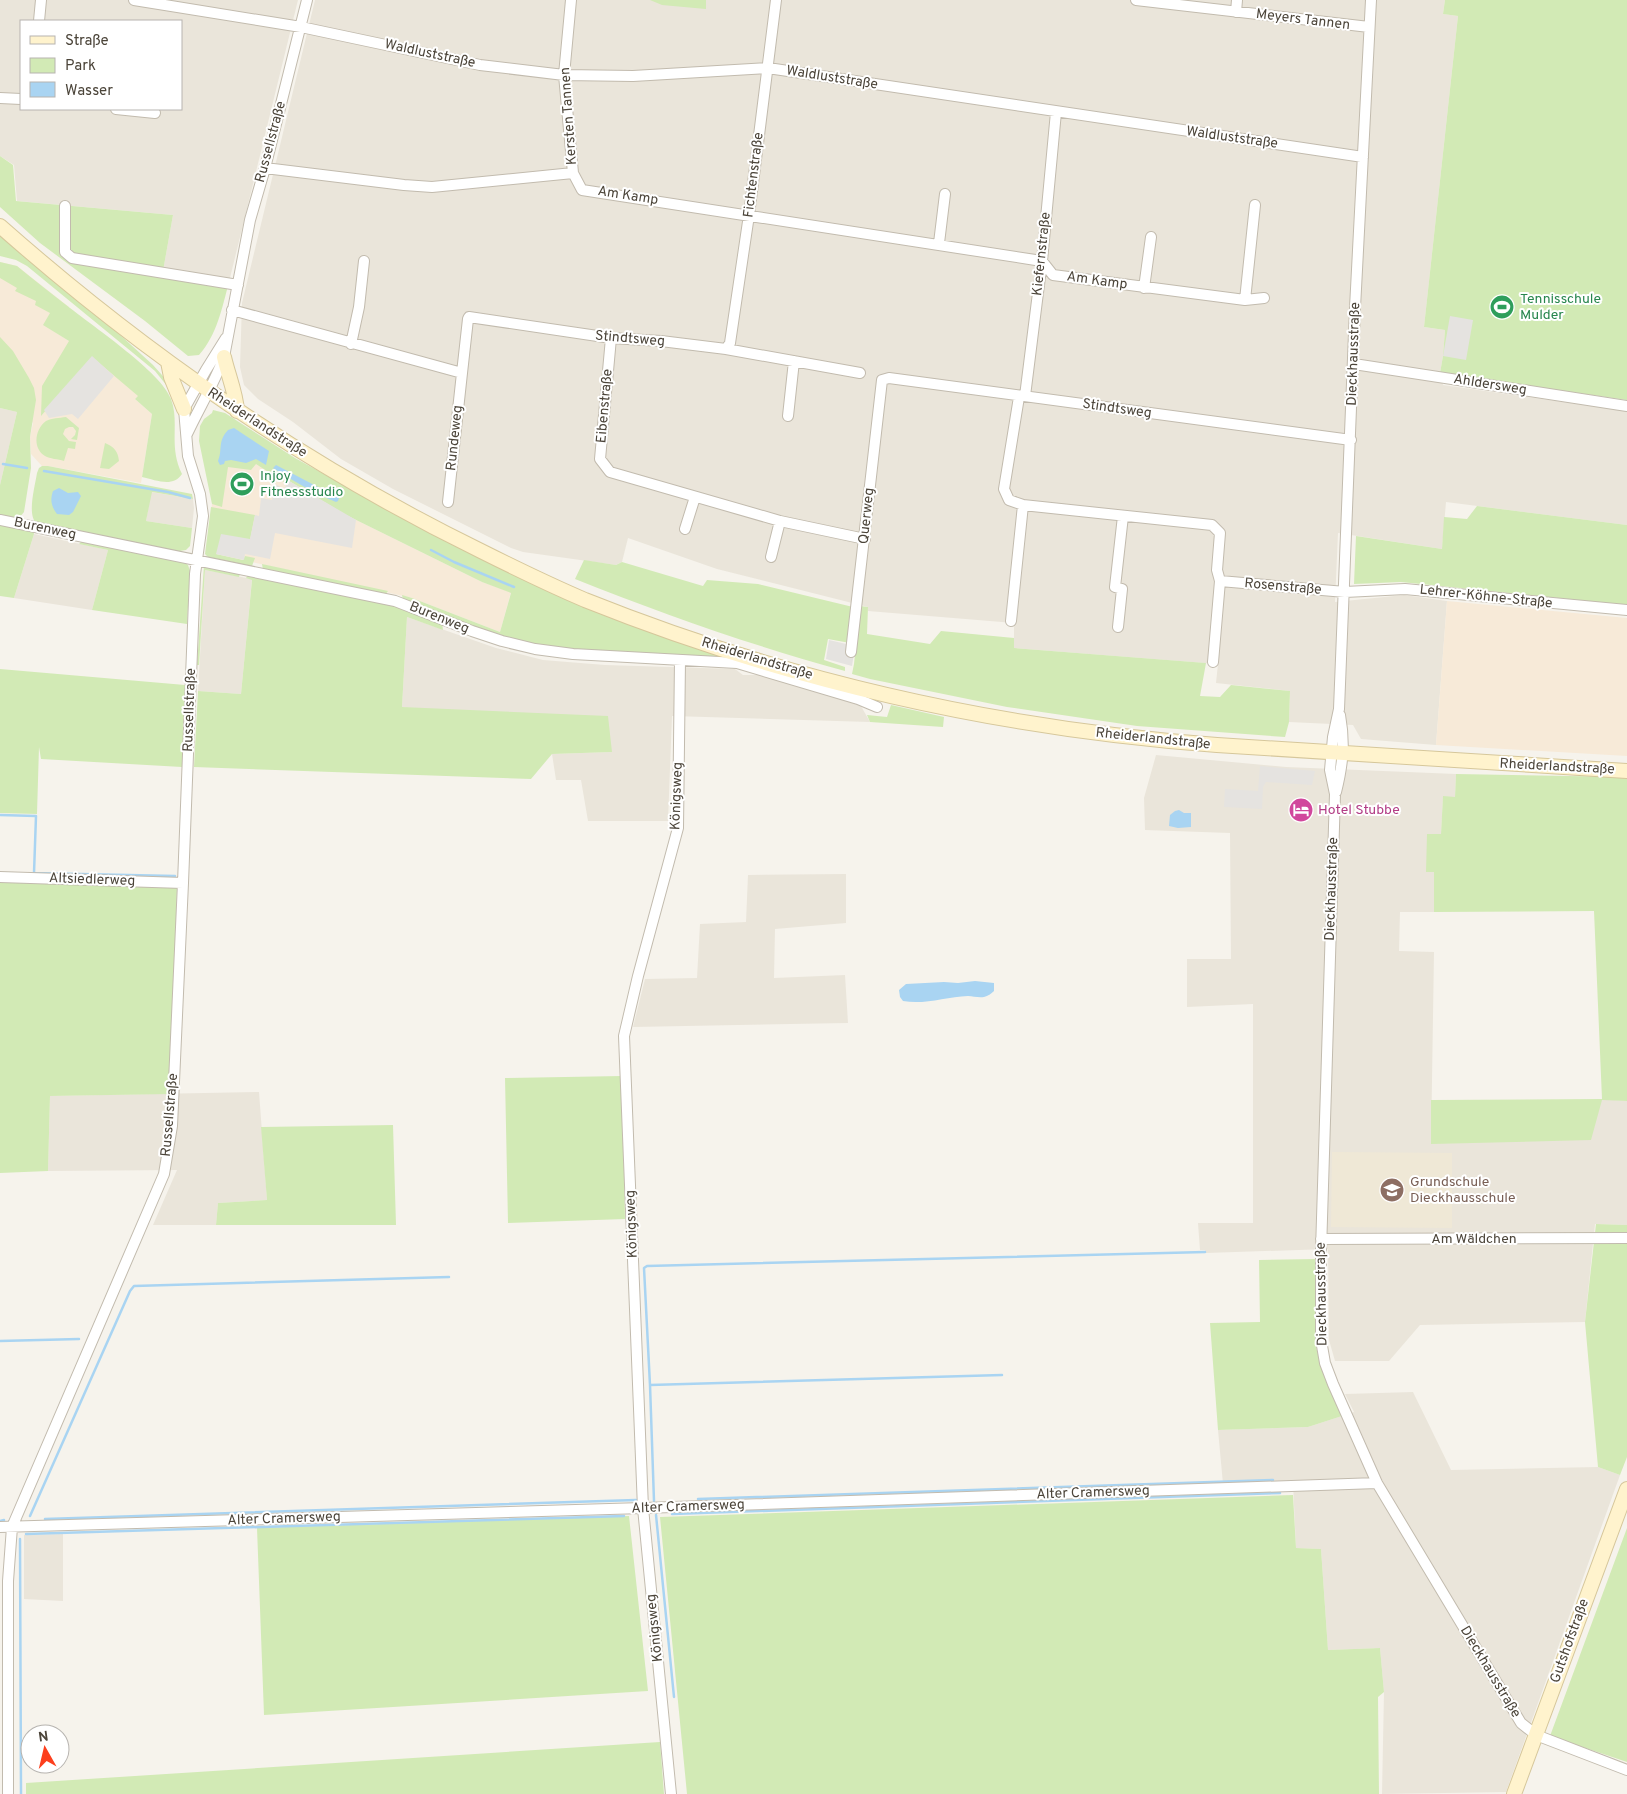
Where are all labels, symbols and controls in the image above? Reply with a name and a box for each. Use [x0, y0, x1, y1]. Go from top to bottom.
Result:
street label: Meyers Tannen [1255, 6, 1351, 34]
legend [20, 20, 182, 110]
text: Straße [65, 32, 109, 51]
street label: Waldluststraße [383, 36, 477, 72]
text: Park [65, 57, 96, 76]
street label: Waldluststraße [785, 62, 879, 94]
street label: Kersten Tannen [557, 66, 581, 166]
text: Wasser [65, 82, 113, 101]
street label: Russellstraße [252, 99, 290, 185]
street label: Waldluststraße [1185, 123, 1279, 153]
street label: Fichtenstraße [740, 131, 768, 219]
street label: Am Kamp [596, 183, 660, 209]
street label: Kiefernstraße [1029, 211, 1055, 297]
street label: Am Kamp [1066, 268, 1129, 294]
place label: Tennisschule Mulder [1520, 291, 1601, 324]
sports icon: Tennisschule Mulder [1489, 294, 1515, 320]
street label: Dieckhausstraße [1344, 302, 1364, 406]
street label: Stindtsweg [594, 327, 666, 351]
street label: Eibenstraße [593, 368, 617, 444]
street label: Ahldersweg [1452, 371, 1528, 399]
street label: Rheiderlandstraße [204, 384, 310, 462]
street label: Stindtsweg [1081, 396, 1153, 422]
street label: Rundeweg [443, 404, 467, 472]
place label: Injoy Fitnessstudio [260, 468, 343, 501]
sports icon: Injoy Fitnessstudio [229, 471, 255, 497]
street label: Querweg [856, 487, 878, 545]
street label: Burenweg [12, 514, 78, 544]
street label: Rosenstraße [1244, 575, 1322, 599]
street label: Lehrer-Köhne-Straße [1419, 582, 1553, 612]
street label: Burenweg [407, 598, 471, 638]
street label: Rheiderlandstraße [699, 634, 815, 684]
street label: Russellstraße [180, 668, 200, 752]
street label: Rheiderlandstraße [1095, 725, 1211, 753]
street label: Rheiderlandstraße [1499, 755, 1615, 779]
street label: Königsweg [667, 762, 687, 830]
hotel icon: Hotel Stubbe [1288, 797, 1314, 823]
place label: Hotel Stubbe [1318, 802, 1400, 819]
street label: Dieckhausstraße [1322, 837, 1342, 941]
street label: Altsiedlerweg [48, 870, 136, 890]
street label: Russellstraße [158, 1073, 182, 1157]
place label: Grundschule Dieckhausschule [1410, 1174, 1515, 1207]
school or university icon: Grundschule Dieckhausschule [1379, 1177, 1405, 1203]
street label: Königsweg [622, 1190, 642, 1258]
street label: Am Wäldchen [1431, 1231, 1517, 1248]
street label: Dieckhausstraße [1313, 1242, 1331, 1346]
street label: Alter Cramersweg [1036, 1483, 1150, 1503]
street label: Alter Cramersweg [631, 1497, 745, 1517]
street label: Alter Cramersweg [227, 1509, 341, 1529]
street label: Königsweg [643, 1593, 667, 1663]
street label: Gutshofstraße [1547, 1597, 1593, 1685]
street label: Dieckhausstraße [1456, 1623, 1524, 1721]
north arrow [20, 1724, 70, 1774]
text: N [37, 1728, 50, 1747]

